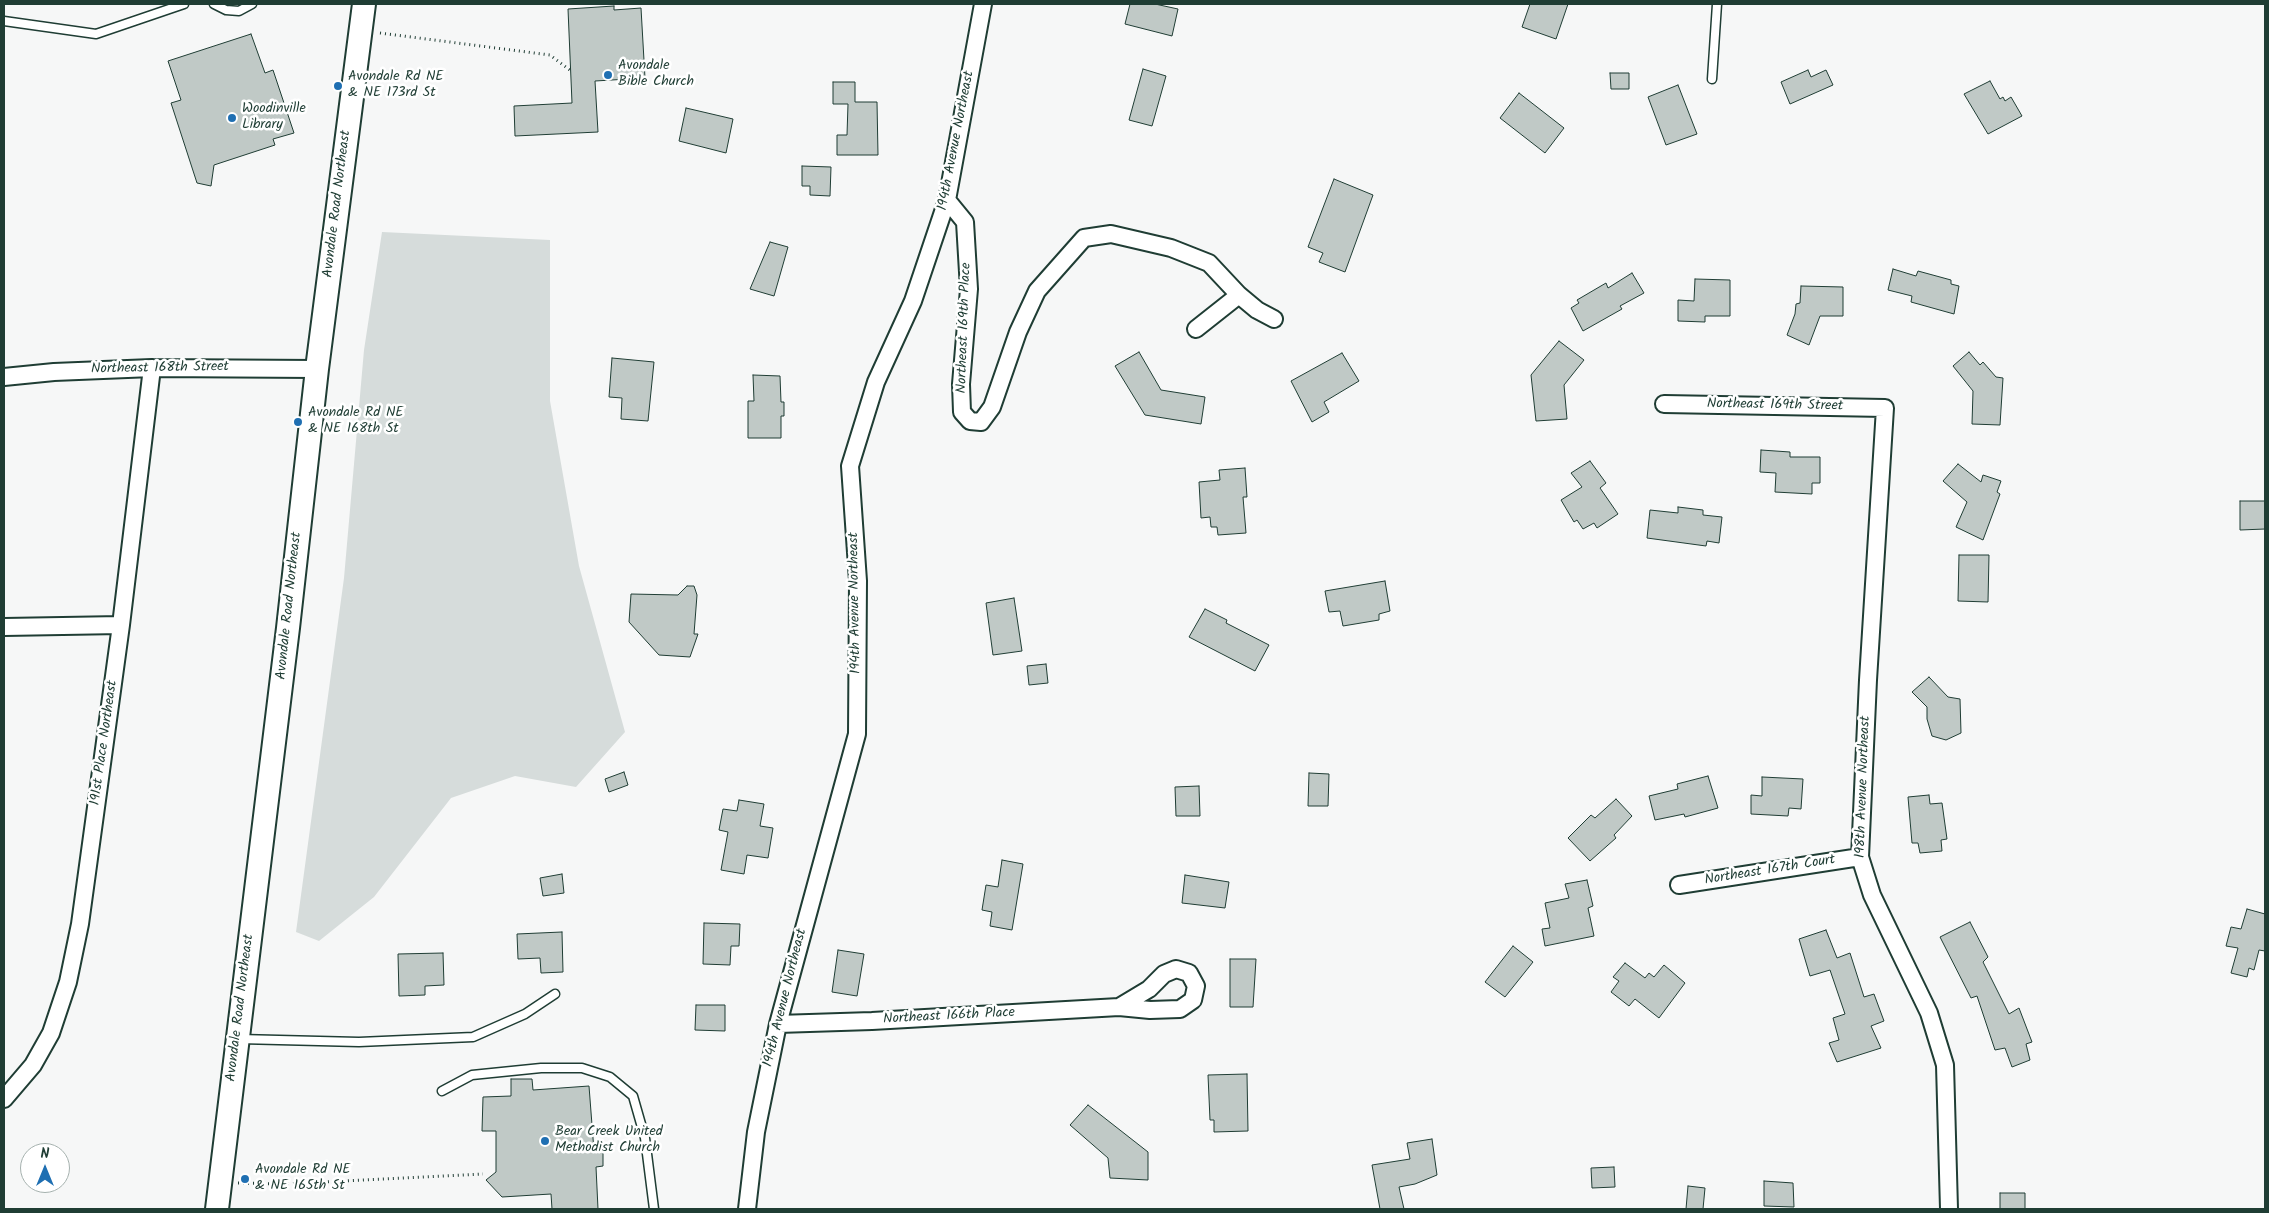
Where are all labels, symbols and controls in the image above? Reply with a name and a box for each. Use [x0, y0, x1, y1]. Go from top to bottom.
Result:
place label: Avondale Bible Church [618, 59, 694, 92]
marker: Avondale Bible Church [602, 69, 614, 81]
place label: Avondale Rd NE & NE 173rd St [348, 70, 444, 102]
street label: 194th Avenue Northeast [935, 70, 979, 212]
marker: Avondale Rd NE & NE 173rd St [332, 80, 344, 92]
place label: Woodinville Library [242, 102, 306, 134]
marker: Woodinville Library [226, 112, 238, 124]
street label: Avondale Road Northeast [321, 129, 355, 279]
street label: Northeast 169th Place [954, 262, 976, 394]
street label: Northeast 168th Street [91, 359, 229, 379]
street label: Northeast 169th Street [1707, 396, 1843, 416]
place label: Avondale Rd NE & NE 168th St [308, 406, 404, 438]
marker: Avondale Rd NE & NE 168th St [292, 416, 304, 428]
street label: Avondale Road Northeast [274, 531, 306, 681]
street label: 194th Avenue Northeast [846, 532, 866, 674]
street label: 191st Place Northeast [88, 679, 122, 807]
street label: 198th Avenue Northeast [1853, 715, 1875, 859]
street label: Northeast 167th Court [1704, 852, 1836, 890]
street label: 194th Avenue Northeast [761, 927, 811, 1069]
street label: Avondale Road Northeast [224, 933, 258, 1083]
street label: Northeast 166th Place [883, 1005, 1015, 1029]
place label: Bear Creek United Methodist Church [555, 1125, 663, 1158]
marker: Bear Creek United Methodist Church [539, 1135, 551, 1147]
north arrow [20, 1143, 70, 1193]
text: N [41, 1143, 49, 1165]
place label: Avondale Rd NE & NE 165th St [255, 1163, 351, 1196]
marker: Avondale Rd NE & NE 165th St [239, 1173, 251, 1185]

